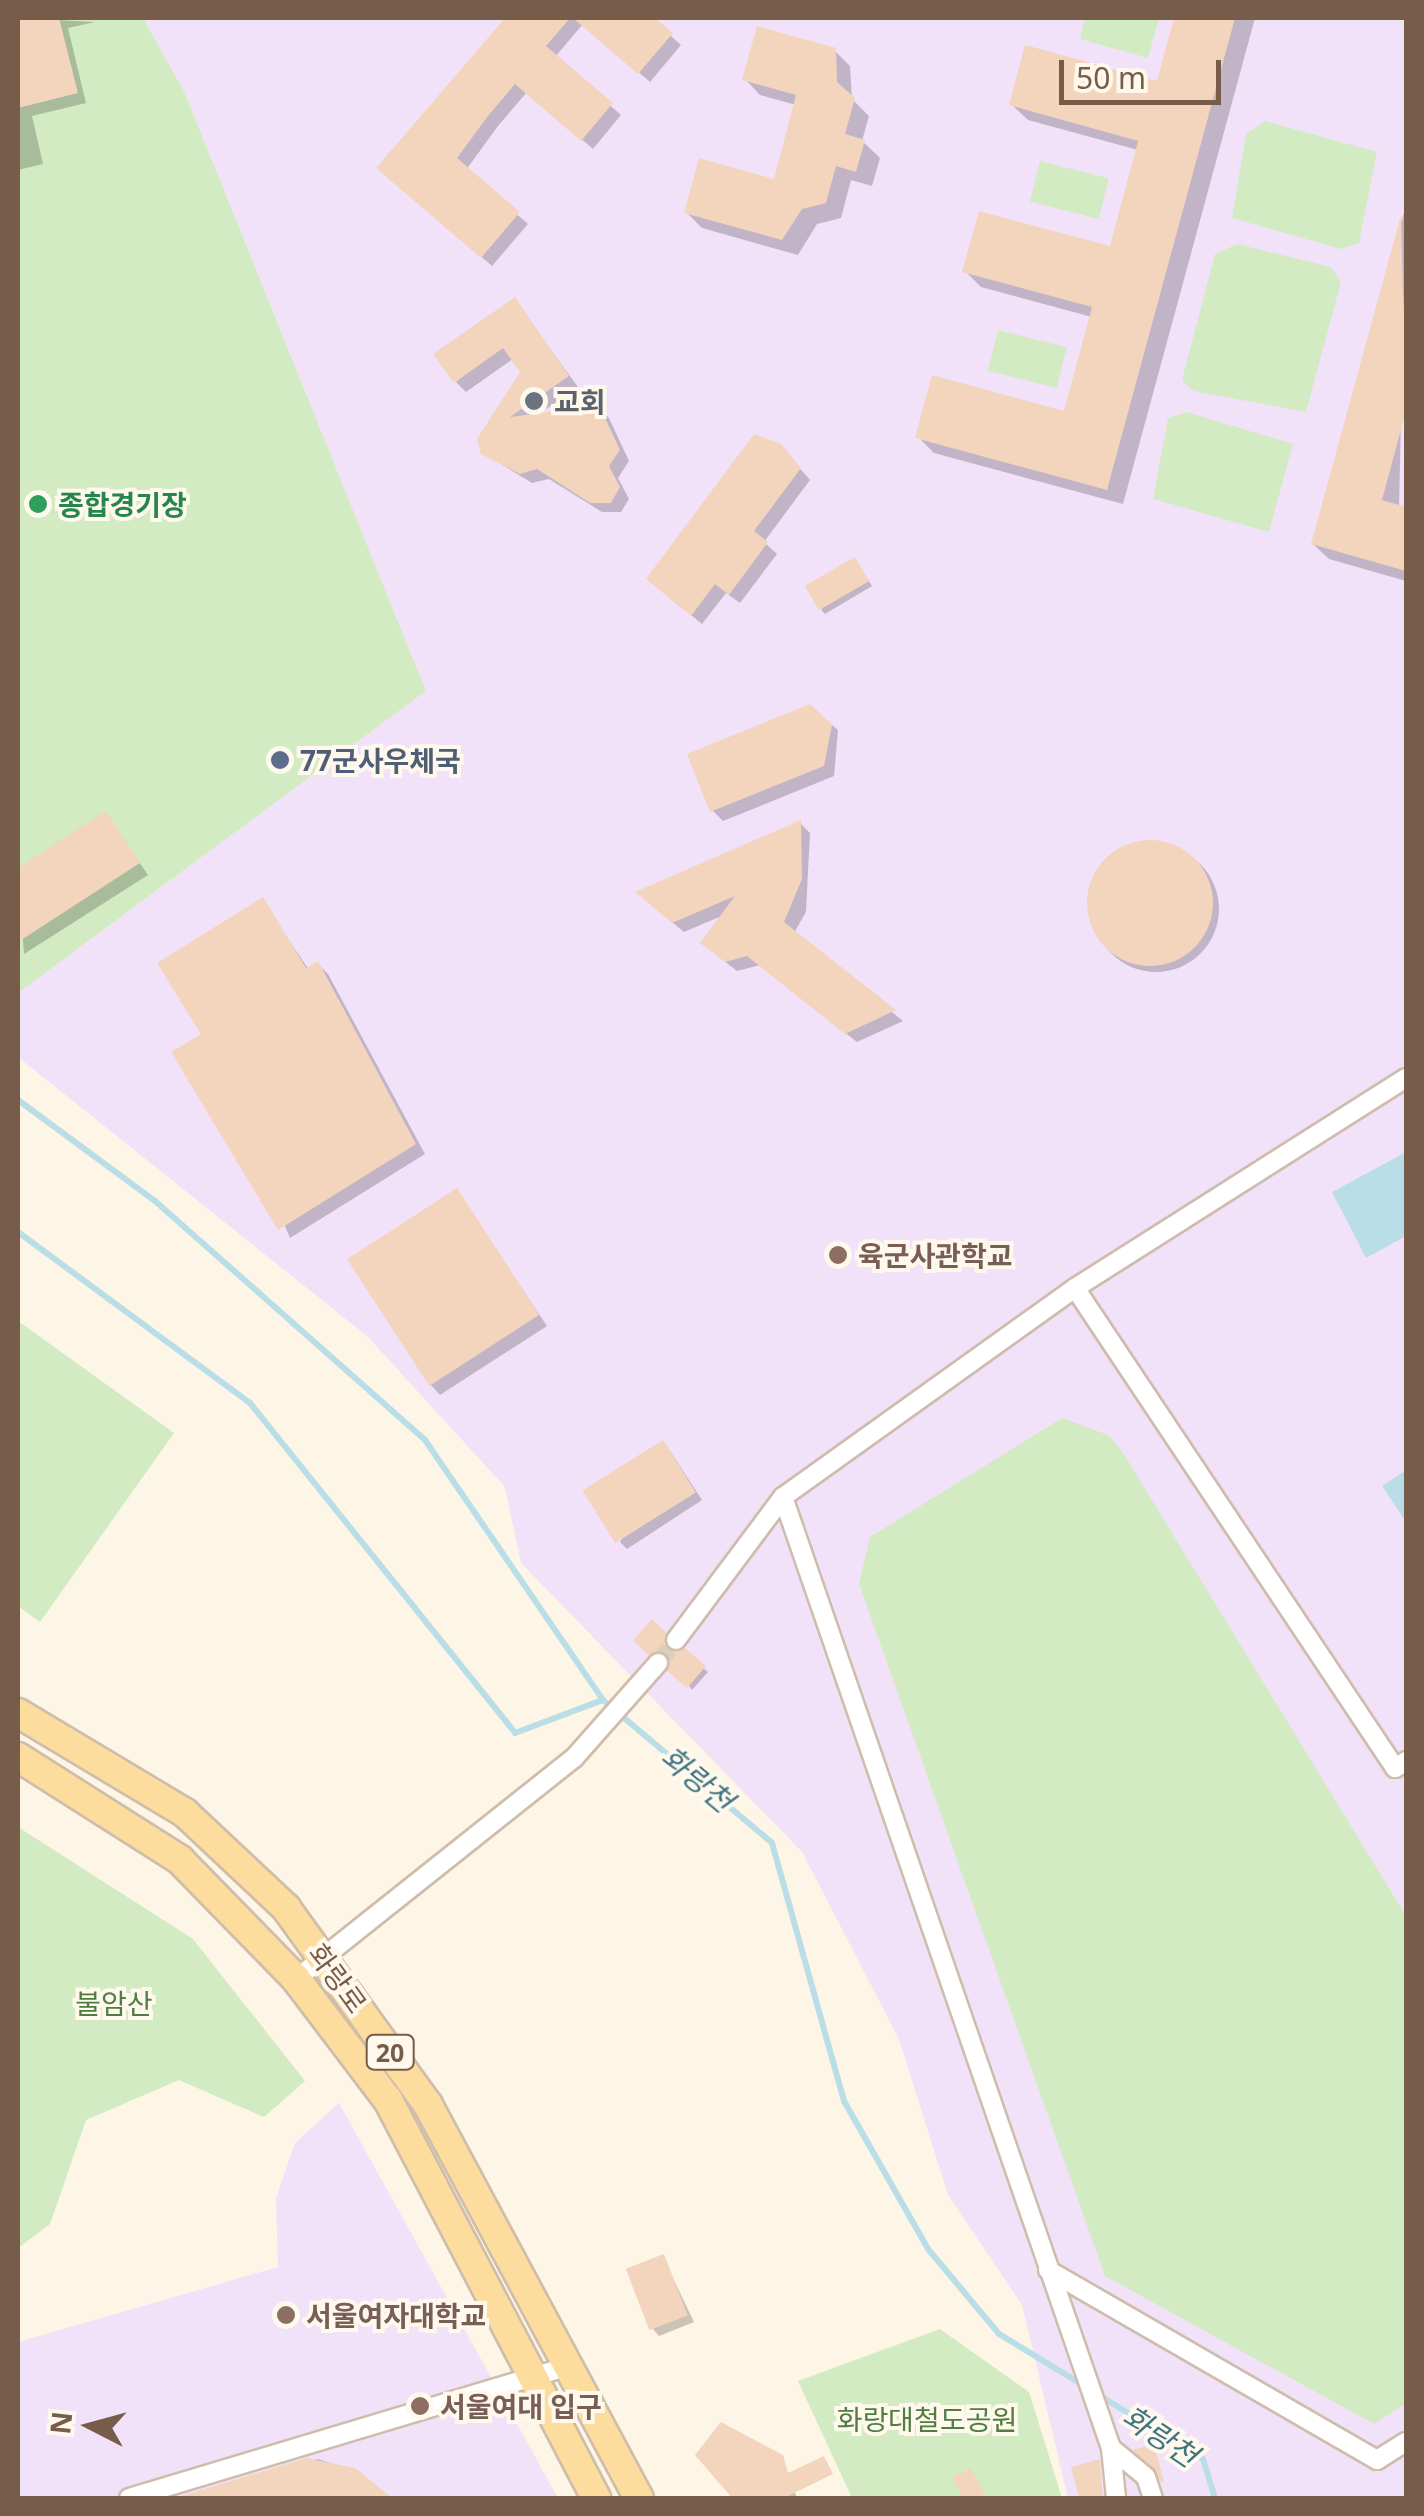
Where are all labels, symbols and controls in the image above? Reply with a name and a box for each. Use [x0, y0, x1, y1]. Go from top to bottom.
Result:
scale bar [1064, 40, 1226, 102]
text: 50 m [1076, 57, 1146, 98]
place label: 교회 [554, 384, 606, 418]
marker: 교회 [523, 390, 545, 412]
place label: 종합경기장 [58, 487, 187, 521]
marker: 종합경기장 [27, 493, 49, 515]
place label: 77군사우체국 [300, 743, 461, 777]
marker: 77군사우체국 [269, 749, 291, 771]
place label: 육군사관학교 [858, 1238, 1013, 1272]
marker: 육군사관학교 [827, 1244, 849, 1266]
water label: 화랑천 [654, 1739, 740, 1819]
street label: 화랑로 [302, 1937, 374, 2019]
park label: 불암산 [75, 1986, 153, 2020]
road number: 20 [365, 2032, 415, 2072]
place label: 서울여자대학교 [306, 2298, 486, 2332]
marker: 서울여자대학교 [275, 2304, 297, 2326]
north arrow [40, 2376, 140, 2476]
place label: 서울여대 입구 [440, 2389, 602, 2423]
marker: 서울여대 입구 [409, 2395, 431, 2417]
water label: 화랑천 [1116, 2398, 1204, 2474]
park label: 화랑대철도공원 [837, 2402, 1017, 2436]
text: N [40, 2410, 80, 2436]

